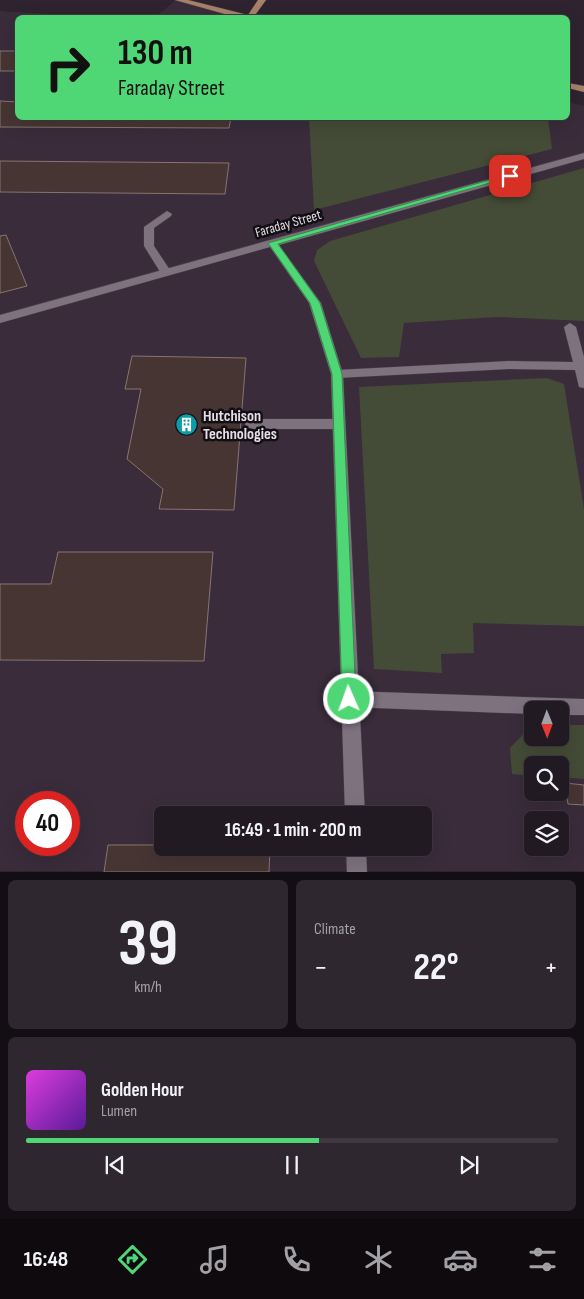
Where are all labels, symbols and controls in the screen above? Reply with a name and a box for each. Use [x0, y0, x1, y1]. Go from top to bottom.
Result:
text: 130 m [118, 32, 193, 75]
icon: right [35, 35, 100, 100]
text: Faraday Street [118, 75, 225, 102]
pin [489, 155, 531, 197]
icon: arrive [496, 162, 524, 190]
street label: Faraday Street [253, 206, 323, 241]
place label: Hutchison Technologies [203, 407, 277, 444]
building icon: Hutchison Technologies [175, 412, 199, 436]
position arrow [322, 672, 374, 724]
north arrow [524, 701, 569, 746]
map controls [524, 701, 569, 856]
button: search [524, 756, 569, 801]
speed limit sign: 40 [15, 791, 80, 856]
button: layers [524, 811, 569, 856]
text: 16:49 · 1 min · 200 m [225, 819, 361, 842]
text: 39 [118, 906, 178, 984]
text: Climate [314, 920, 356, 939]
text: 22° [413, 945, 459, 990]
text: − [314, 951, 328, 984]
text: + [544, 951, 558, 984]
text: km/h [134, 978, 162, 997]
text: Golden Hour [101, 1079, 184, 1102]
text: Lumen [101, 1102, 137, 1121]
icon: previous [101, 1151, 129, 1179]
icon: pause [278, 1151, 306, 1179]
icon: next [455, 1151, 483, 1179]
icon: directions [115, 1242, 150, 1277]
icon: music [197, 1242, 232, 1277]
icon: phone [279, 1242, 314, 1277]
icon: climate [361, 1242, 396, 1277]
icon: car [443, 1242, 478, 1277]
icon: filters [525, 1242, 560, 1277]
text: 16:48 [24, 1246, 68, 1273]

